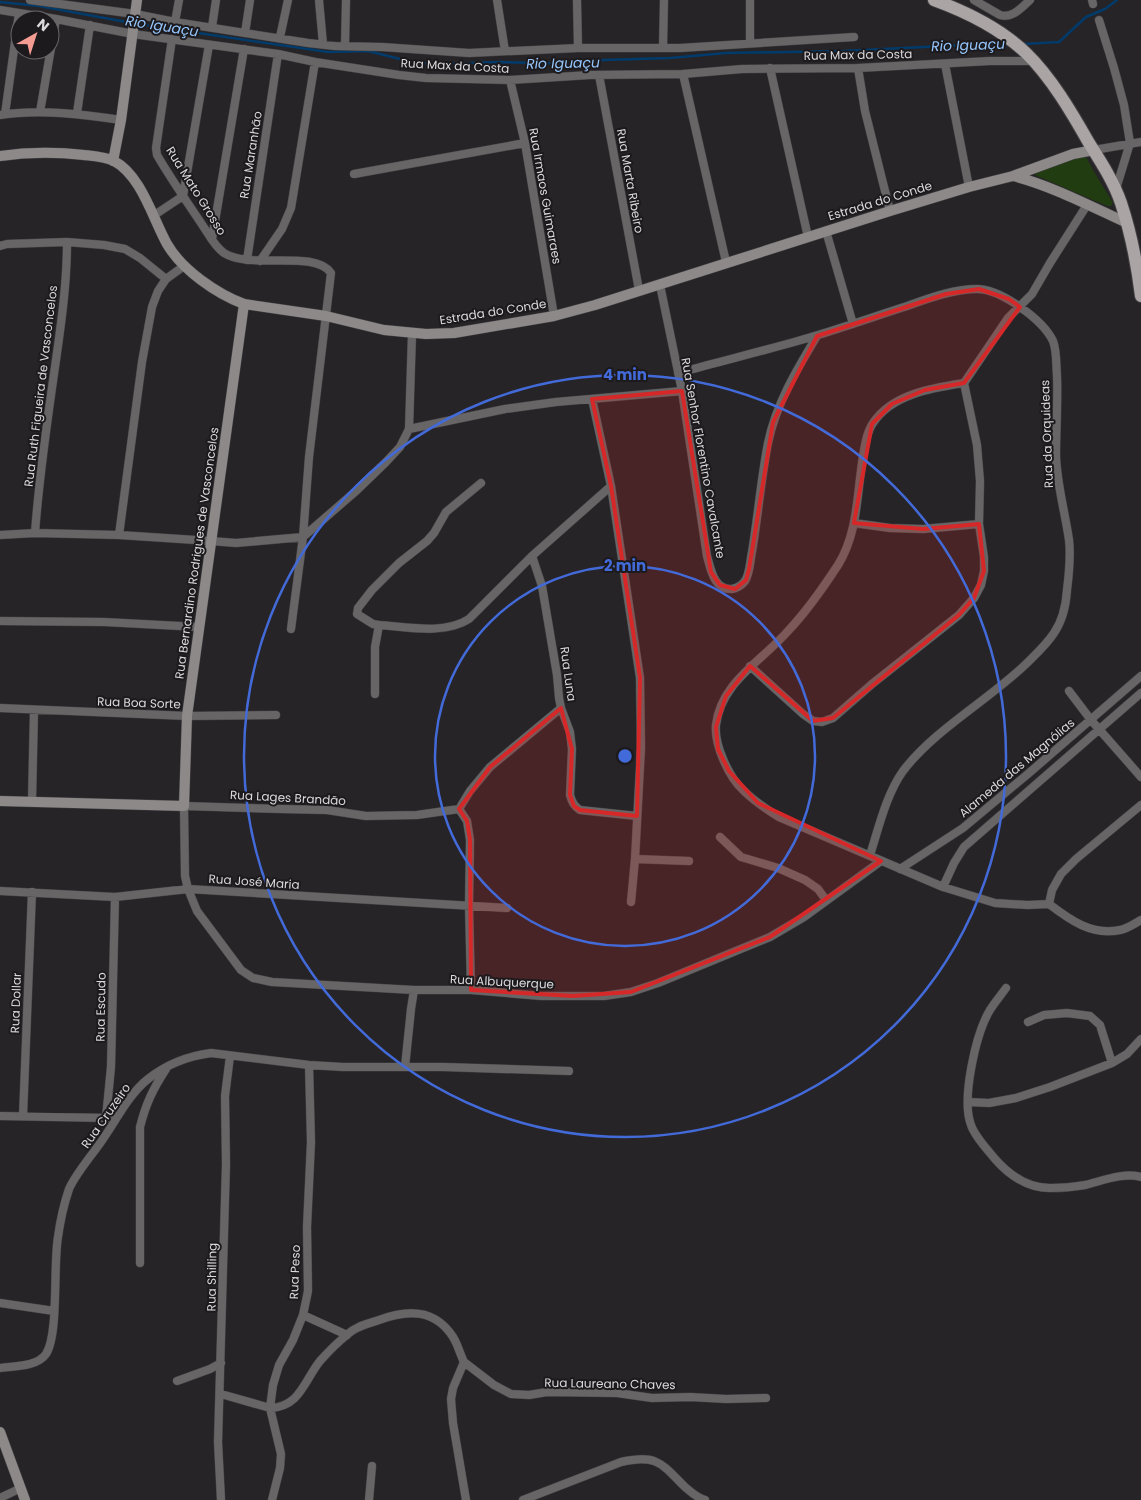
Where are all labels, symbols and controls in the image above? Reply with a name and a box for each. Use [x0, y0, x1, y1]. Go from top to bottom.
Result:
north arrow [10, 10, 60, 60]
water label: Rio Iguaçu [124, 10, 200, 42]
text: N [33, 14, 54, 36]
water label: Rio Iguaçu [931, 34, 1005, 56]
street label: Rua Max da Costa [803, 45, 913, 64]
water label: Rio Iguaçu [526, 52, 600, 74]
street label: Rua Max da Costa [400, 54, 510, 77]
street label: Rua Maranhão [235, 110, 266, 200]
street label: Rua Irmaos Guimaraes [525, 126, 566, 265]
street label: Rua Marta Ribeiro [613, 127, 648, 235]
street label: Rua Mato Grosso [162, 143, 231, 239]
street label: Estrada do Conde [826, 177, 934, 224]
street label: Rua Ruth Figueira de Vasconcelos [20, 284, 61, 488]
street label: Estrada do Conde [438, 295, 548, 328]
street label: Rua Senhor Florentino Cavalcante [677, 356, 730, 560]
text: 4 min [603, 364, 647, 385]
street label: Rua da Orquideas [1036, 380, 1057, 488]
street label: Rua Bernardino Rodrigues de Vasconcelos [170, 426, 223, 680]
text: 2 min [604, 555, 646, 576]
street label: Rua Luna [556, 646, 581, 702]
street label: Rua Boa Sorte [97, 693, 181, 712]
street label: Alameda das Magnólias [955, 714, 1078, 821]
centre of rings [616, 747, 634, 765]
street label: Rua Lages Brandão [230, 786, 347, 809]
street label: Rua José Maria [208, 870, 300, 893]
street label: Rua Albuquerque [450, 970, 554, 993]
street label: Rua Dollar [6, 972, 25, 1034]
street label: Rua Escudo [91, 972, 110, 1042]
street label: Rua Cruzeiro [77, 1080, 134, 1152]
street label: Rua Shilling [202, 1243, 221, 1311]
street label: Rua Peso [285, 1244, 304, 1300]
street label: Rua Laureano Chaves [544, 1374, 676, 1393]

